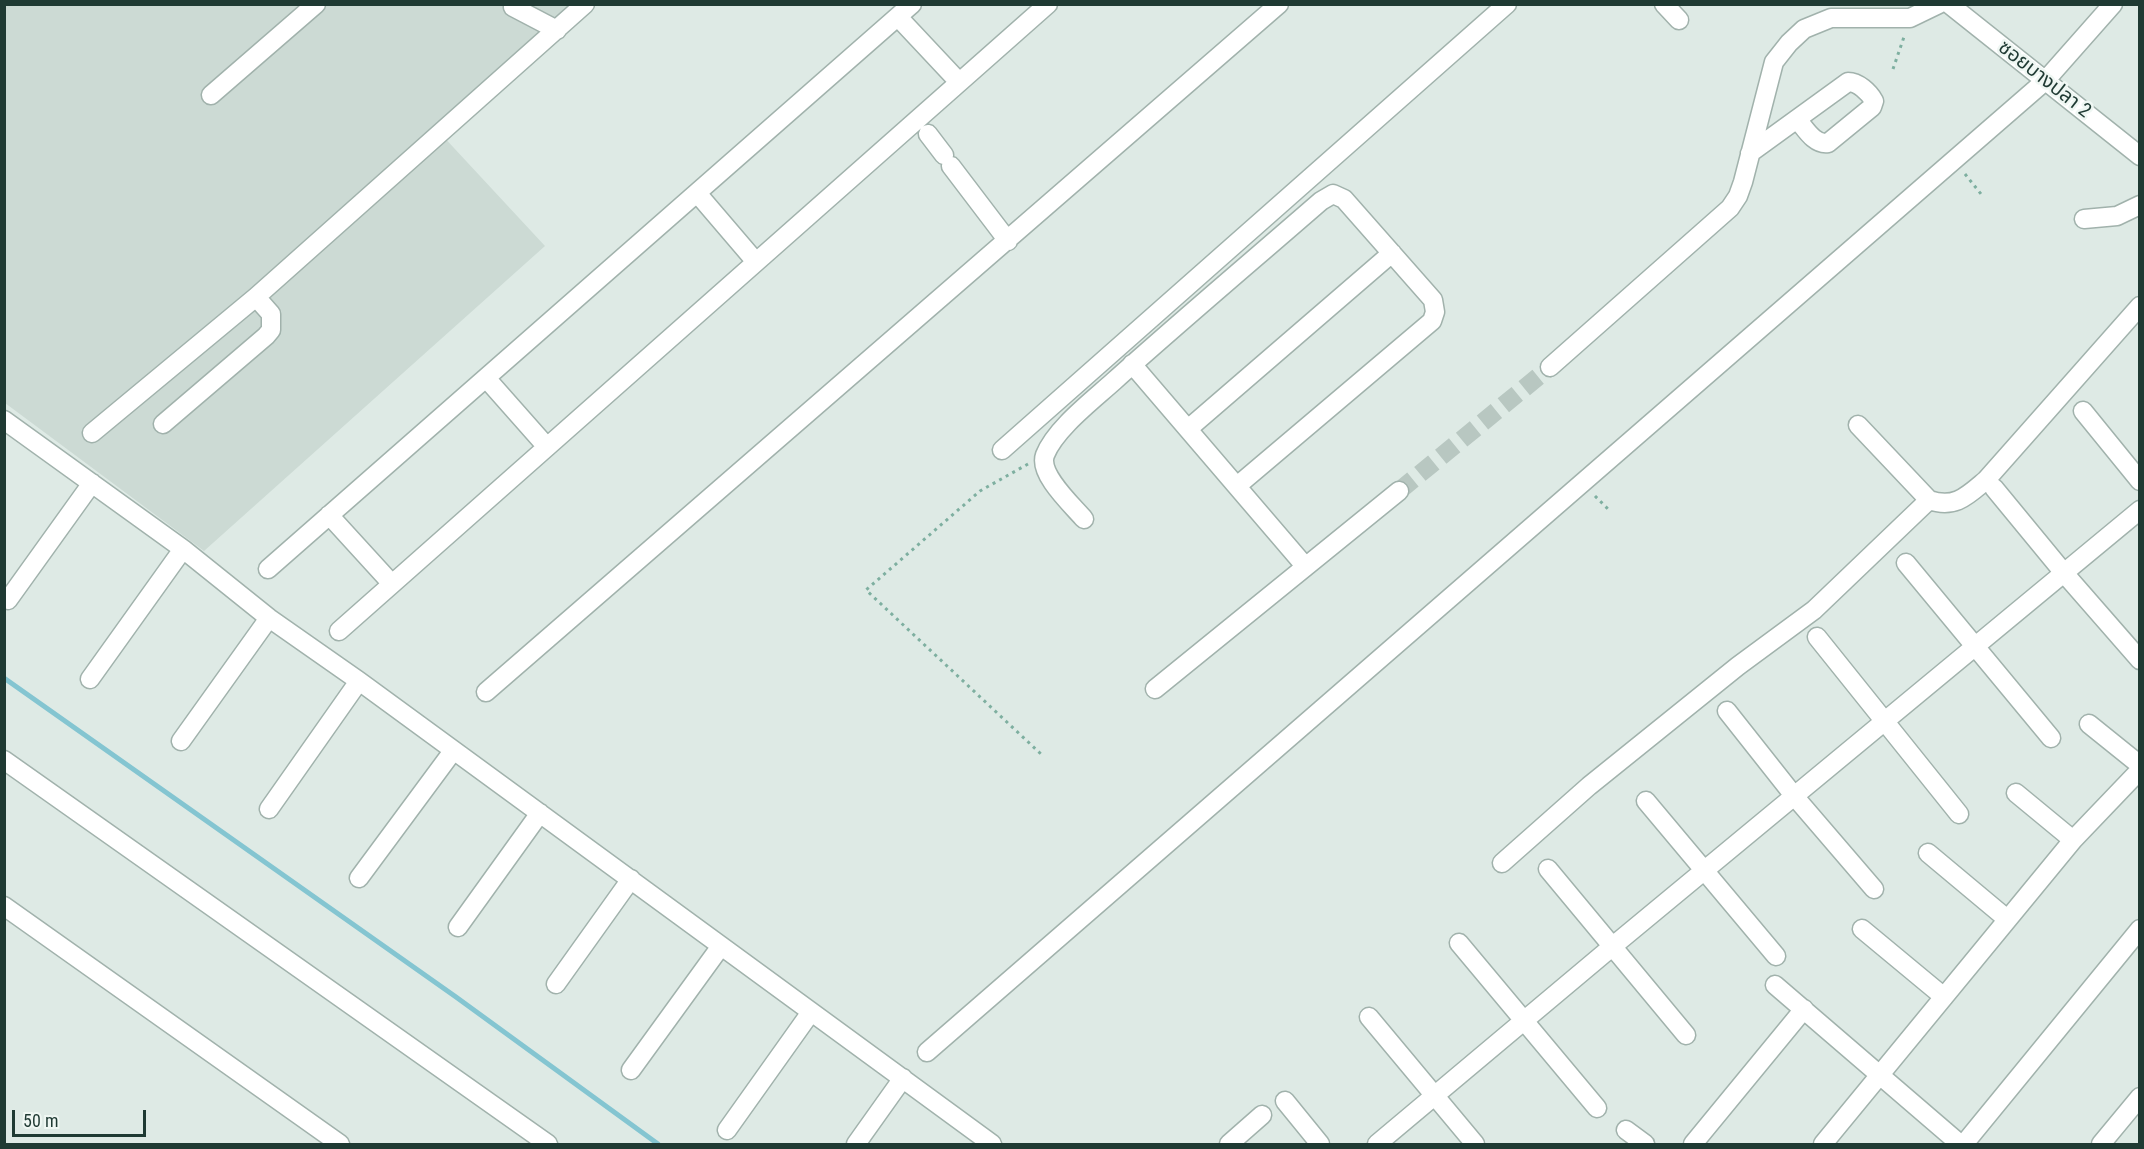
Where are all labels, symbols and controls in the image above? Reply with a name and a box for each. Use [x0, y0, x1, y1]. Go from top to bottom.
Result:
street label: ซอยบางปลา 2 [1993, 36, 2095, 124]
scale bar [15, 1098, 148, 1136]
text: 50 m [23, 1110, 58, 1131]

